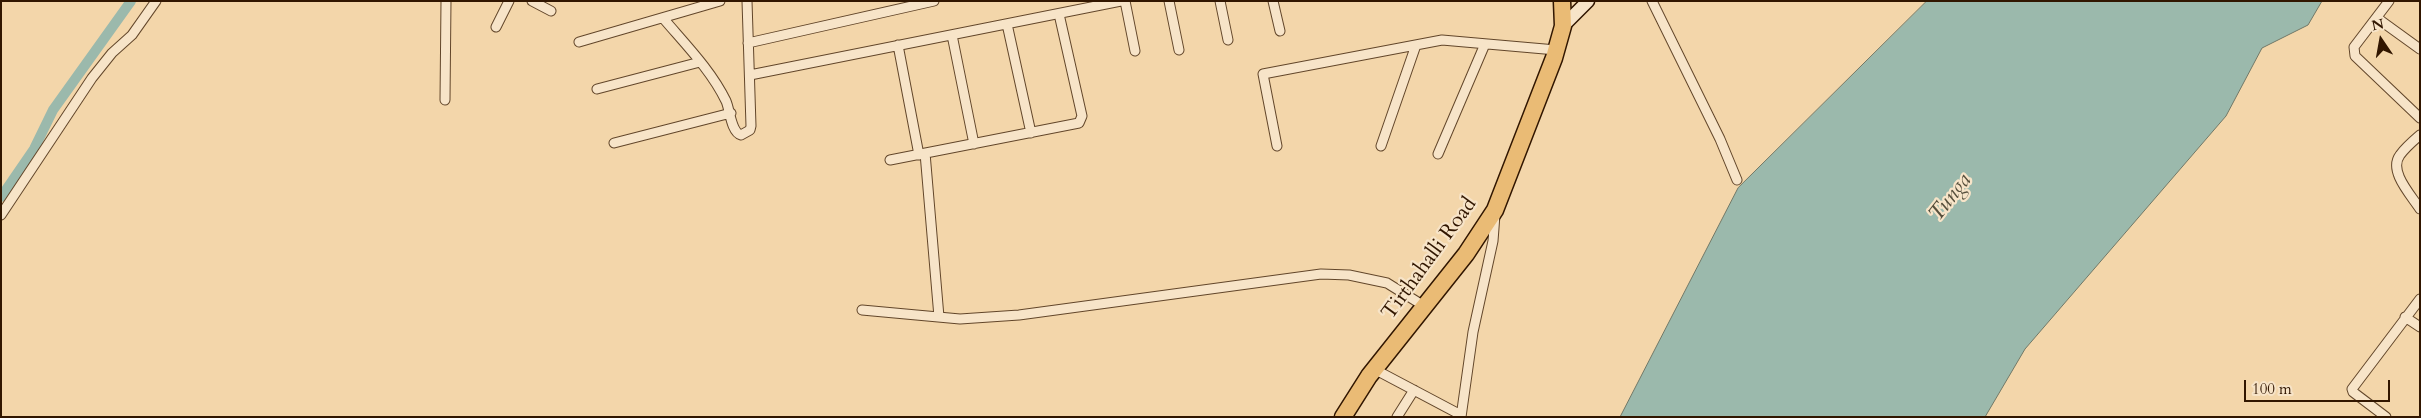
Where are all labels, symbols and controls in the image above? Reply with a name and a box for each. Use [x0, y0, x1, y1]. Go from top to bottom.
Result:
text: N [2370, 14, 2386, 35]
north arrow [2356, 15, 2406, 65]
water label: Tunga [1924, 169, 1978, 227]
street label: Tirthahalli Road [1377, 193, 1483, 325]
scale bar [2246, 370, 2392, 402]
text: 100 m [2252, 379, 2292, 399]

